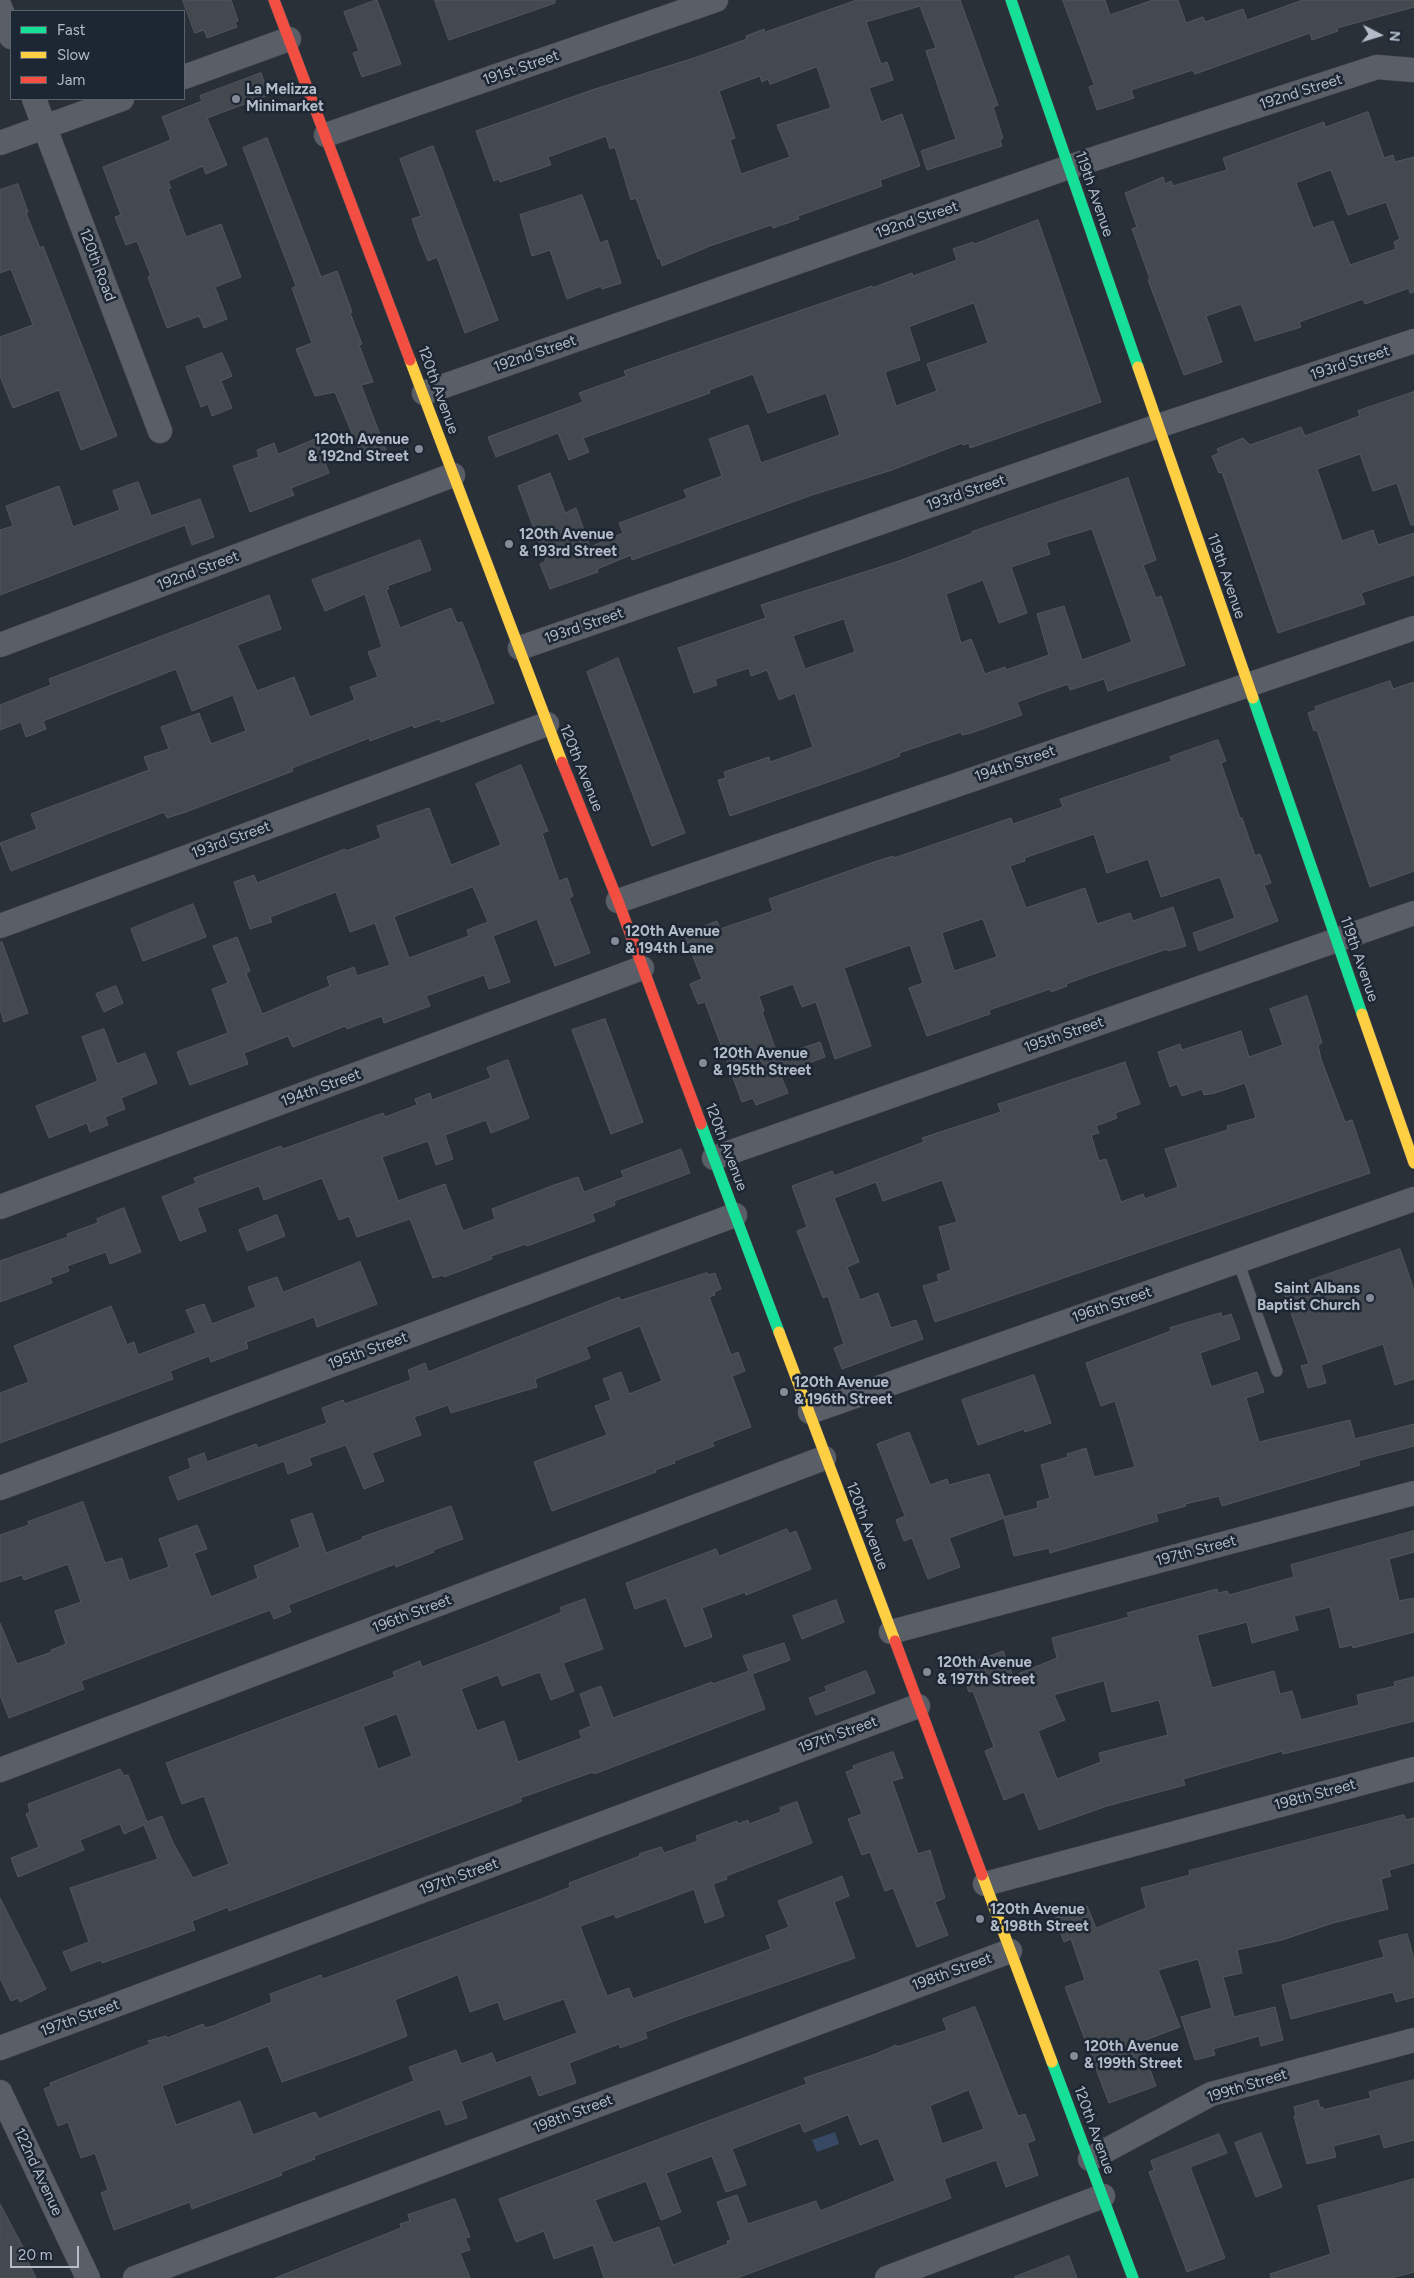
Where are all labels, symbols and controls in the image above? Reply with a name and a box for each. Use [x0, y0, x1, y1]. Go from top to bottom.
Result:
legend [10, 10, 185, 100]
north arrow [1354, 10, 1404, 60]
text: Fast [57, 21, 85, 39]
text: N [1386, 30, 1403, 42]
text: Slow [57, 46, 90, 64]
street label: 191st Street [481, 47, 561, 89]
street label: 192nd Street [1257, 70, 1345, 114]
text: Jam [57, 71, 85, 89]
place label: La Melizza Minimarket [246, 81, 324, 116]
marker: La Melizza Minimarket [230, 93, 242, 105]
street label: 119th Avenue [1071, 149, 1117, 239]
street label: 192nd Street [873, 198, 961, 242]
street label: 120th Road [75, 226, 119, 304]
street label: 192nd Street [491, 332, 579, 376]
street label: 193rd Street [1308, 342, 1392, 384]
street label: 120th Avenue [414, 343, 462, 437]
place label: 120th Avenue & 192nd Street [308, 431, 409, 466]
marker: 120th Avenue & 192nd Street [413, 443, 425, 455]
street label: 193rd Street [924, 471, 1008, 515]
place label: 120th Avenue & 193rd Street [519, 526, 617, 561]
street label: 119th Avenue [1203, 531, 1249, 621]
marker: 120th Avenue & 193rd Street [503, 538, 515, 550]
street label: 192nd Street [155, 547, 241, 595]
street label: 193rd Street [542, 604, 626, 648]
street label: 120th Avenue [555, 722, 607, 814]
street label: 194th Street [972, 742, 1058, 786]
street label: 193rd Street [189, 817, 273, 863]
street label: 119th Avenue [1336, 914, 1382, 1004]
place label: 120th Avenue & 194th Lane [625, 923, 720, 958]
marker: 120th Avenue & 194th Lane [609, 935, 621, 947]
street label: 195th Street [1022, 1013, 1106, 1057]
place label: 120th Avenue & 195th Street [713, 1045, 812, 1080]
marker: 120th Avenue & 195th Street [697, 1057, 709, 1069]
street label: 194th Street [279, 1065, 363, 1111]
street label: 120th Avenue [701, 1101, 751, 1193]
place label: Saint Albans Baptist Church [1257, 1280, 1360, 1315]
street label: 196th Street [1070, 1283, 1154, 1327]
marker: Saint Albans Baptist Church [1364, 1292, 1376, 1304]
street label: 195th Street [326, 1328, 410, 1374]
place label: 120th Avenue & 196th Street [794, 1374, 893, 1409]
marker: 120th Avenue & 196th Street [778, 1386, 790, 1398]
street label: 120th Avenue [842, 1480, 892, 1572]
street label: 197th Street [1154, 1532, 1238, 1570]
street label: 196th Street [370, 1591, 454, 1637]
place label: 120th Avenue & 197th Street [937, 1654, 1035, 1689]
marker: 120th Avenue & 197th Street [921, 1666, 933, 1678]
street label: 197th Street [796, 1712, 880, 1758]
street label: 198th Street [1272, 1775, 1358, 1815]
street label: 197th Street [417, 1854, 501, 1900]
place label: 120th Avenue & 198th Street [990, 1901, 1089, 1936]
marker: 120th Avenue & 198th Street [974, 1913, 986, 1925]
street label: 198th Street [910, 1949, 994, 1995]
street label: 197th Street [38, 1995, 122, 2041]
place label: 120th Avenue & 199th Street [1084, 2038, 1183, 2073]
marker: 120th Avenue & 199th Street [1068, 2050, 1080, 2062]
street label: 199th Street [1205, 2065, 1289, 2107]
street label: 120th Avenue [1070, 2083, 1118, 2177]
street label: 198th Street [531, 2091, 615, 2137]
street label: 122nd Avenue [10, 2125, 66, 2219]
scale bar [12, 2236, 81, 2268]
text: 20 m [18, 2246, 52, 2264]

